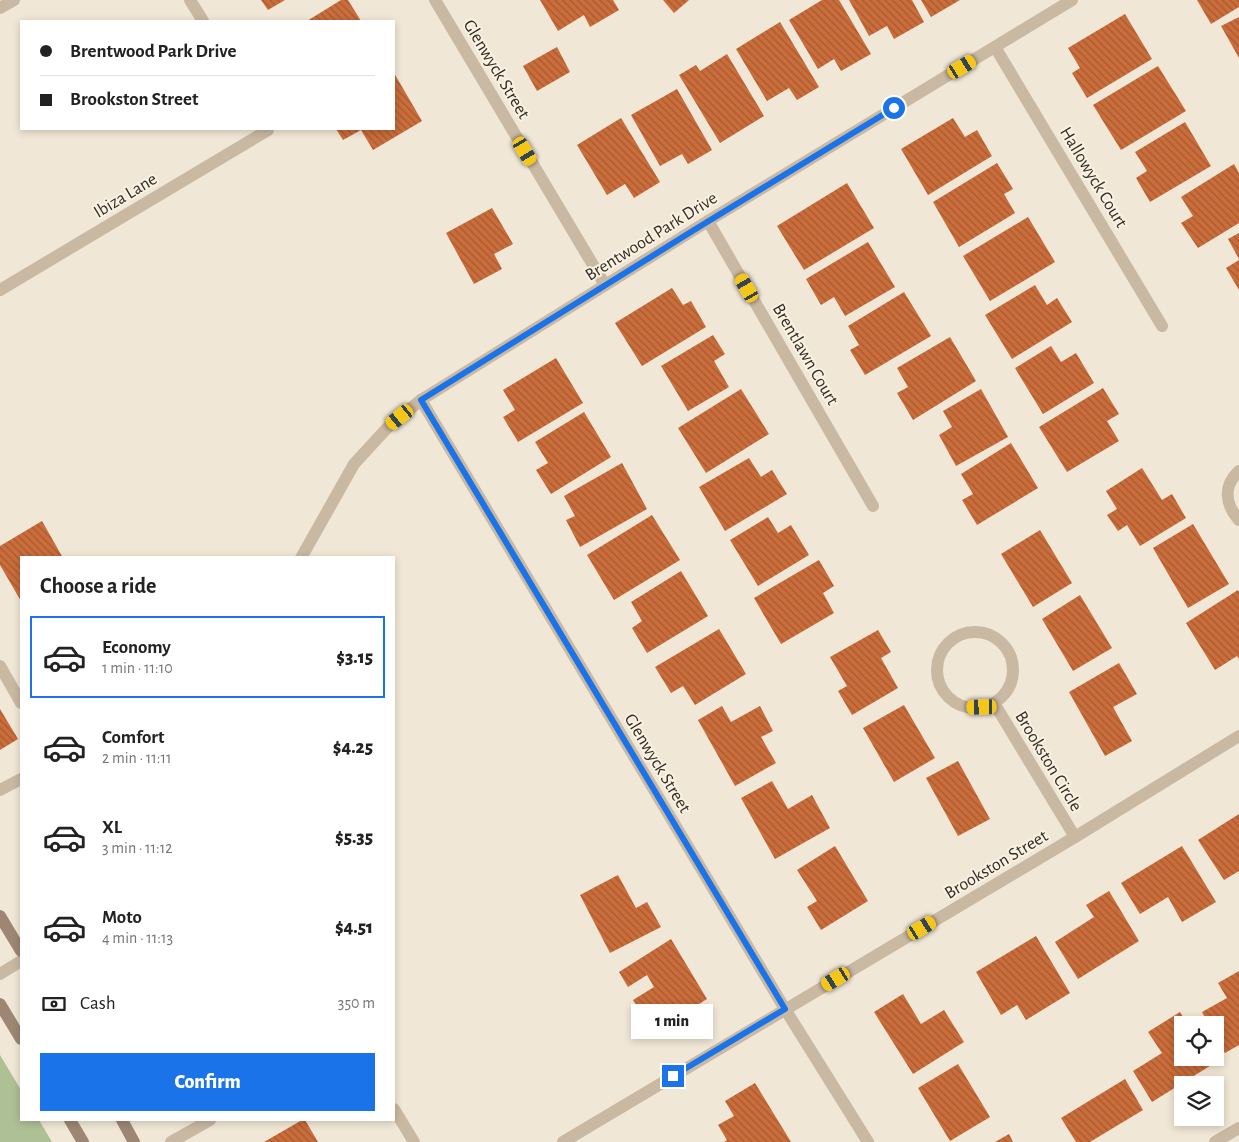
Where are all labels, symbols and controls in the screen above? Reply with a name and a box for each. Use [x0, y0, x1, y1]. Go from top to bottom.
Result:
street label: Glenwyck Street [459, 17, 533, 123]
text: Brentwood Park Drive [70, 42, 237, 61]
car [945, 53, 978, 81]
text: Brookston Street [70, 90, 198, 109]
route start [883, 97, 905, 119]
street label: Hallowyck Court [1056, 124, 1130, 231]
car [510, 134, 539, 168]
street label: Ibiza Lane [91, 170, 160, 222]
street label: Brentwood Park Drive [582, 189, 721, 285]
car [733, 271, 760, 305]
street label: Brentlawn Court [769, 301, 842, 409]
car [383, 402, 416, 432]
text: Choose a ride [40, 575, 156, 597]
icon: car [42, 635, 87, 680]
text: Economy [102, 638, 171, 657]
text: $3.15 [336, 648, 373, 667]
text: 1 min · 11:10 [102, 660, 173, 676]
car [966, 699, 997, 715]
street label: Brookston Circle [1011, 708, 1085, 815]
street label: Glenwyck Street [620, 711, 694, 817]
icon: car [42, 725, 87, 770]
text: Comfort [102, 728, 164, 747]
text: $4.25 [333, 738, 373, 757]
text: 2 min · 11:11 [102, 750, 171, 766]
icon: car [42, 815, 87, 860]
text: XL [102, 818, 122, 837]
street label: Brookston Street [942, 827, 1051, 903]
text: $5.35 [335, 828, 373, 847]
text: 3 min · 11:12 [102, 840, 173, 856]
icon: car [42, 905, 87, 950]
text: Moto [102, 908, 142, 927]
car [905, 914, 938, 942]
text: $4.51 [335, 918, 373, 937]
text: 4 min · 11:13 [102, 930, 173, 946]
car [819, 965, 852, 993]
icon: cash [40, 990, 68, 1018]
text: Cash [80, 994, 116, 1013]
text: 350 m [338, 995, 375, 1011]
callout: 1 min [632, 1004, 714, 1038]
text: 1 min [655, 1013, 689, 1029]
map controls [1174, 1016, 1224, 1126]
button: locate [1174, 1016, 1224, 1066]
button: Confirm [40, 1053, 375, 1111]
route end [662, 1065, 684, 1087]
button: layers [1174, 1076, 1224, 1126]

